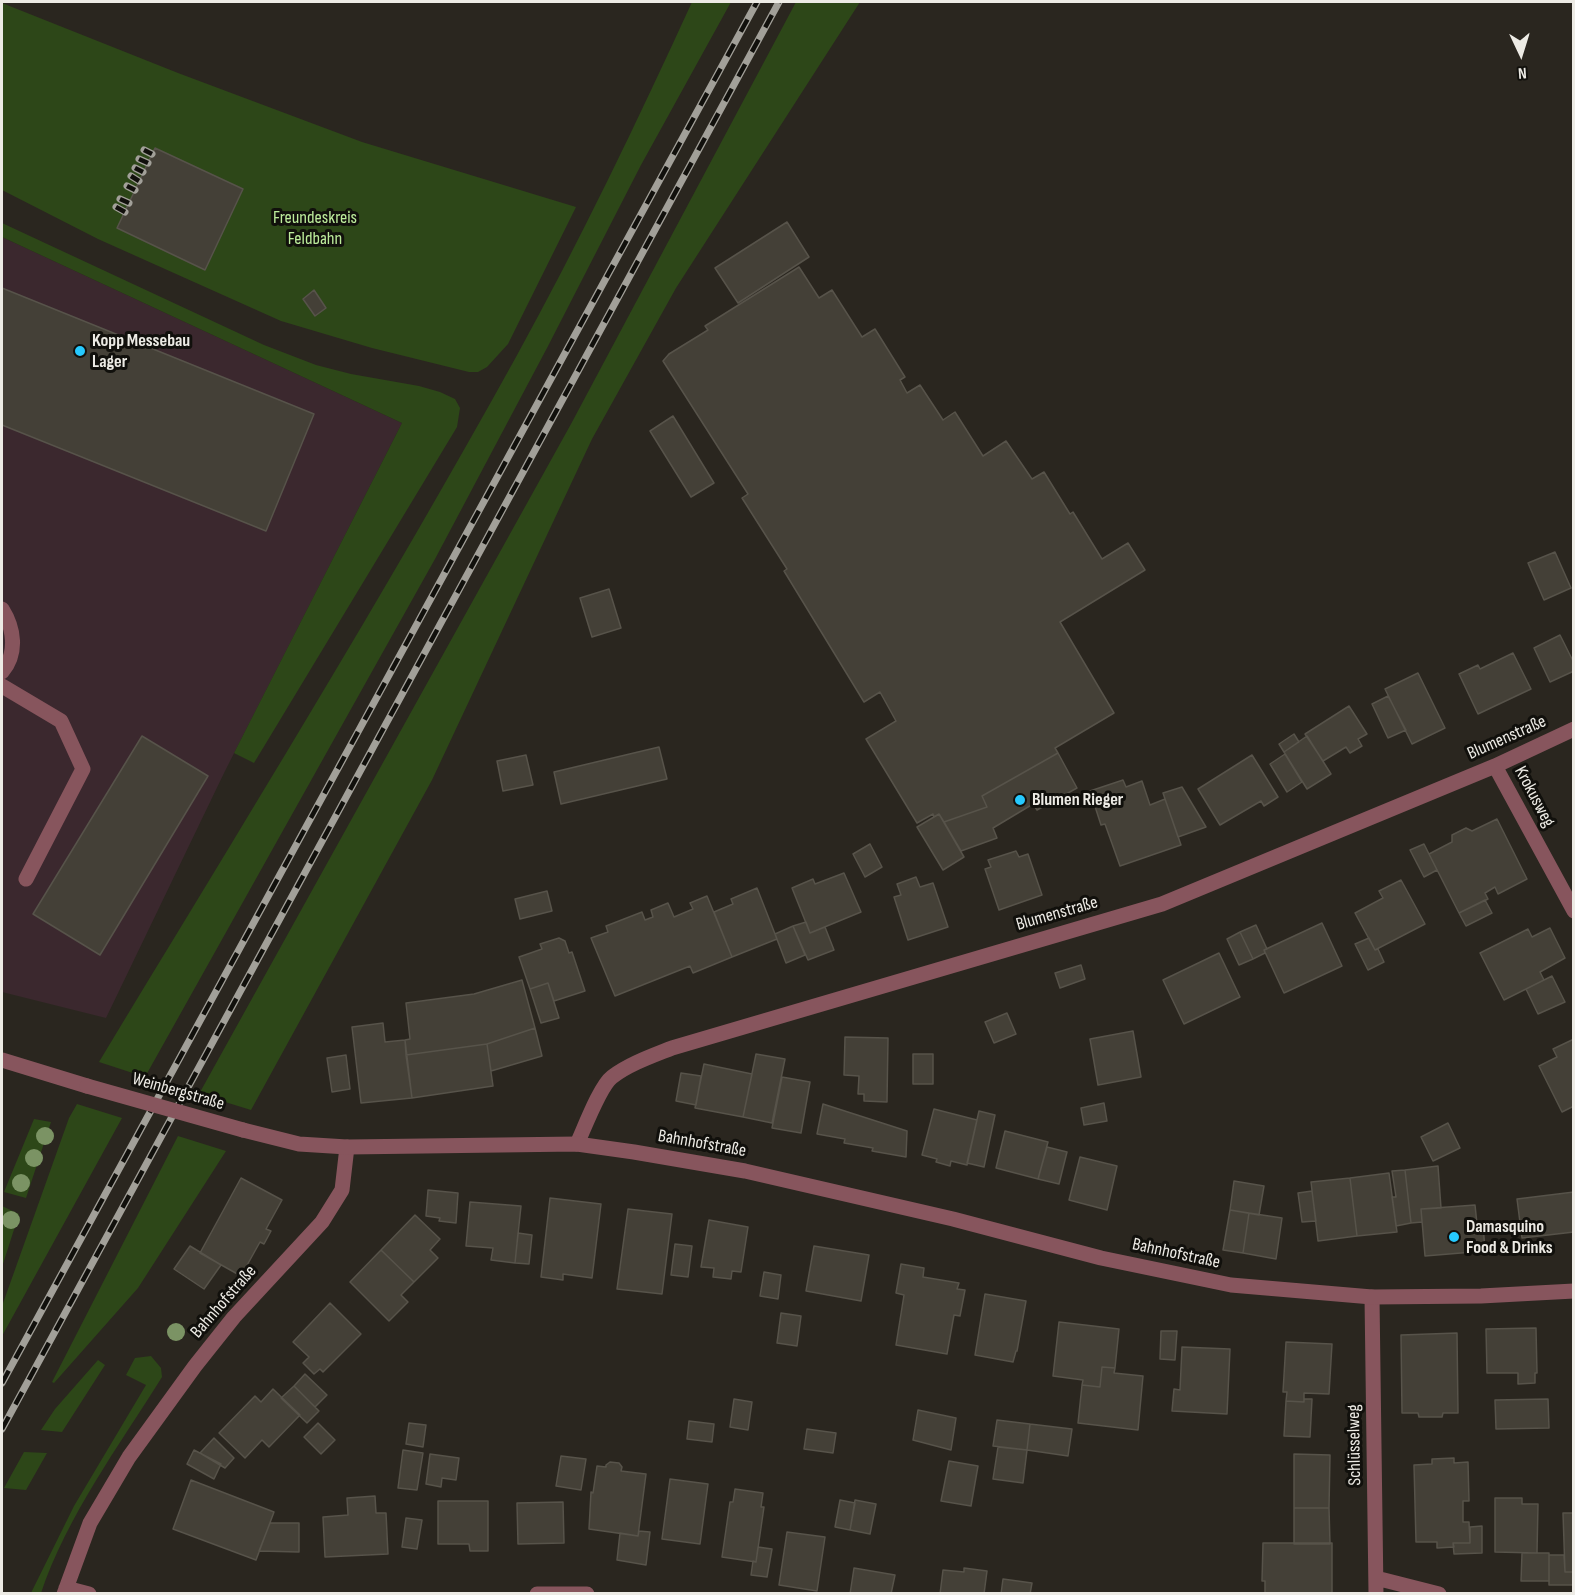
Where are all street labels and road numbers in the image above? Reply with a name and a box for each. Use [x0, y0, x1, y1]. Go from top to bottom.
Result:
street label: Blumenstraße [1464, 711, 1550, 765]
street label: Krokusweg [1509, 763, 1559, 831]
street label: Blumenstraße [1014, 892, 1100, 936]
street label: Weinbergstraße [129, 1069, 227, 1115]
street label: Bahnhofstraße [656, 1126, 748, 1162]
street label: Bahnhofstraße [1130, 1234, 1222, 1274]
street label: Bahnhofstraße [187, 1261, 261, 1343]
street label: Schlüsselweg [1343, 1404, 1367, 1486]

